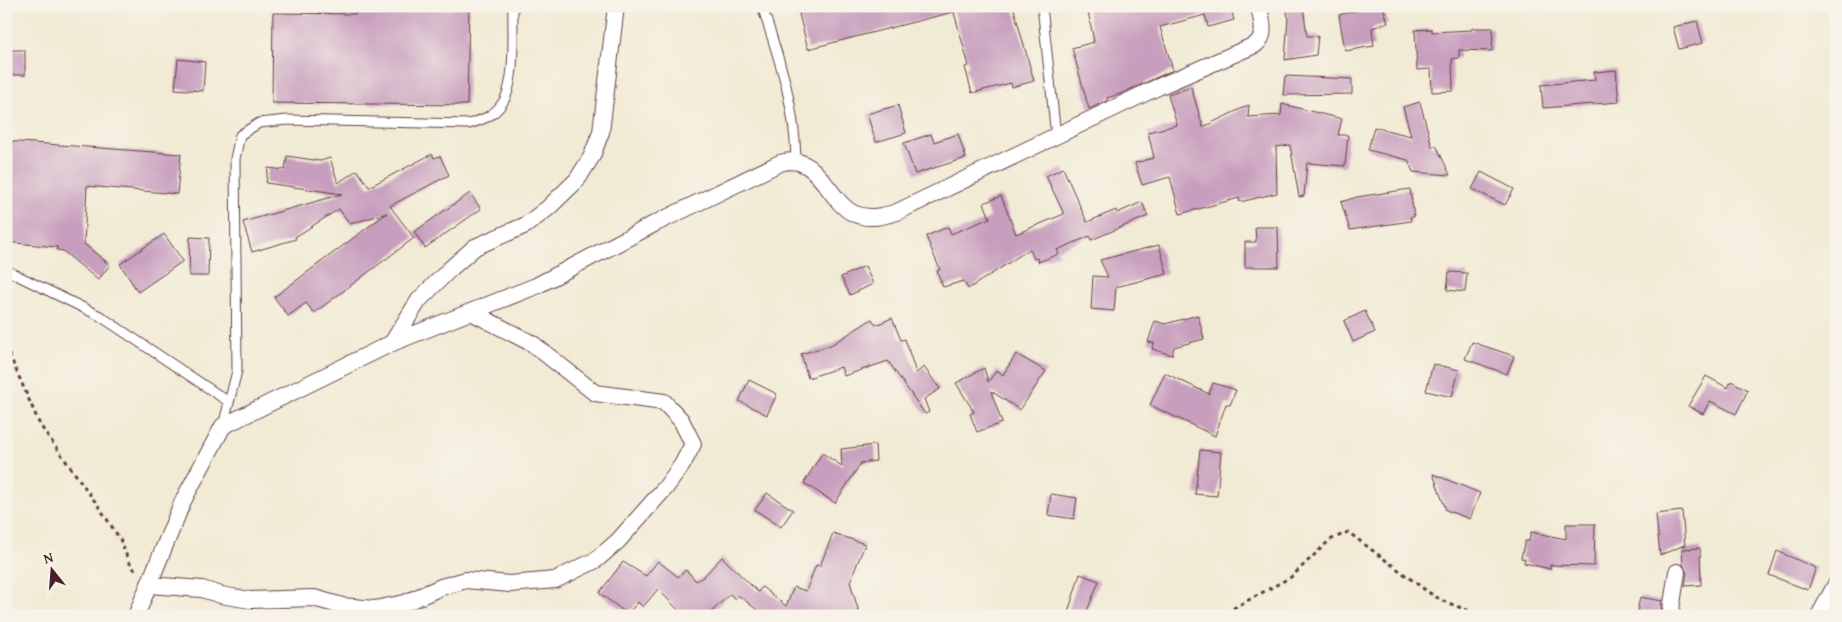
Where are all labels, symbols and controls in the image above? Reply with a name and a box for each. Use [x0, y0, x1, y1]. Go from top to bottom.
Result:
north arrow [28, 544, 78, 594]
text: N [41, 546, 56, 568]

